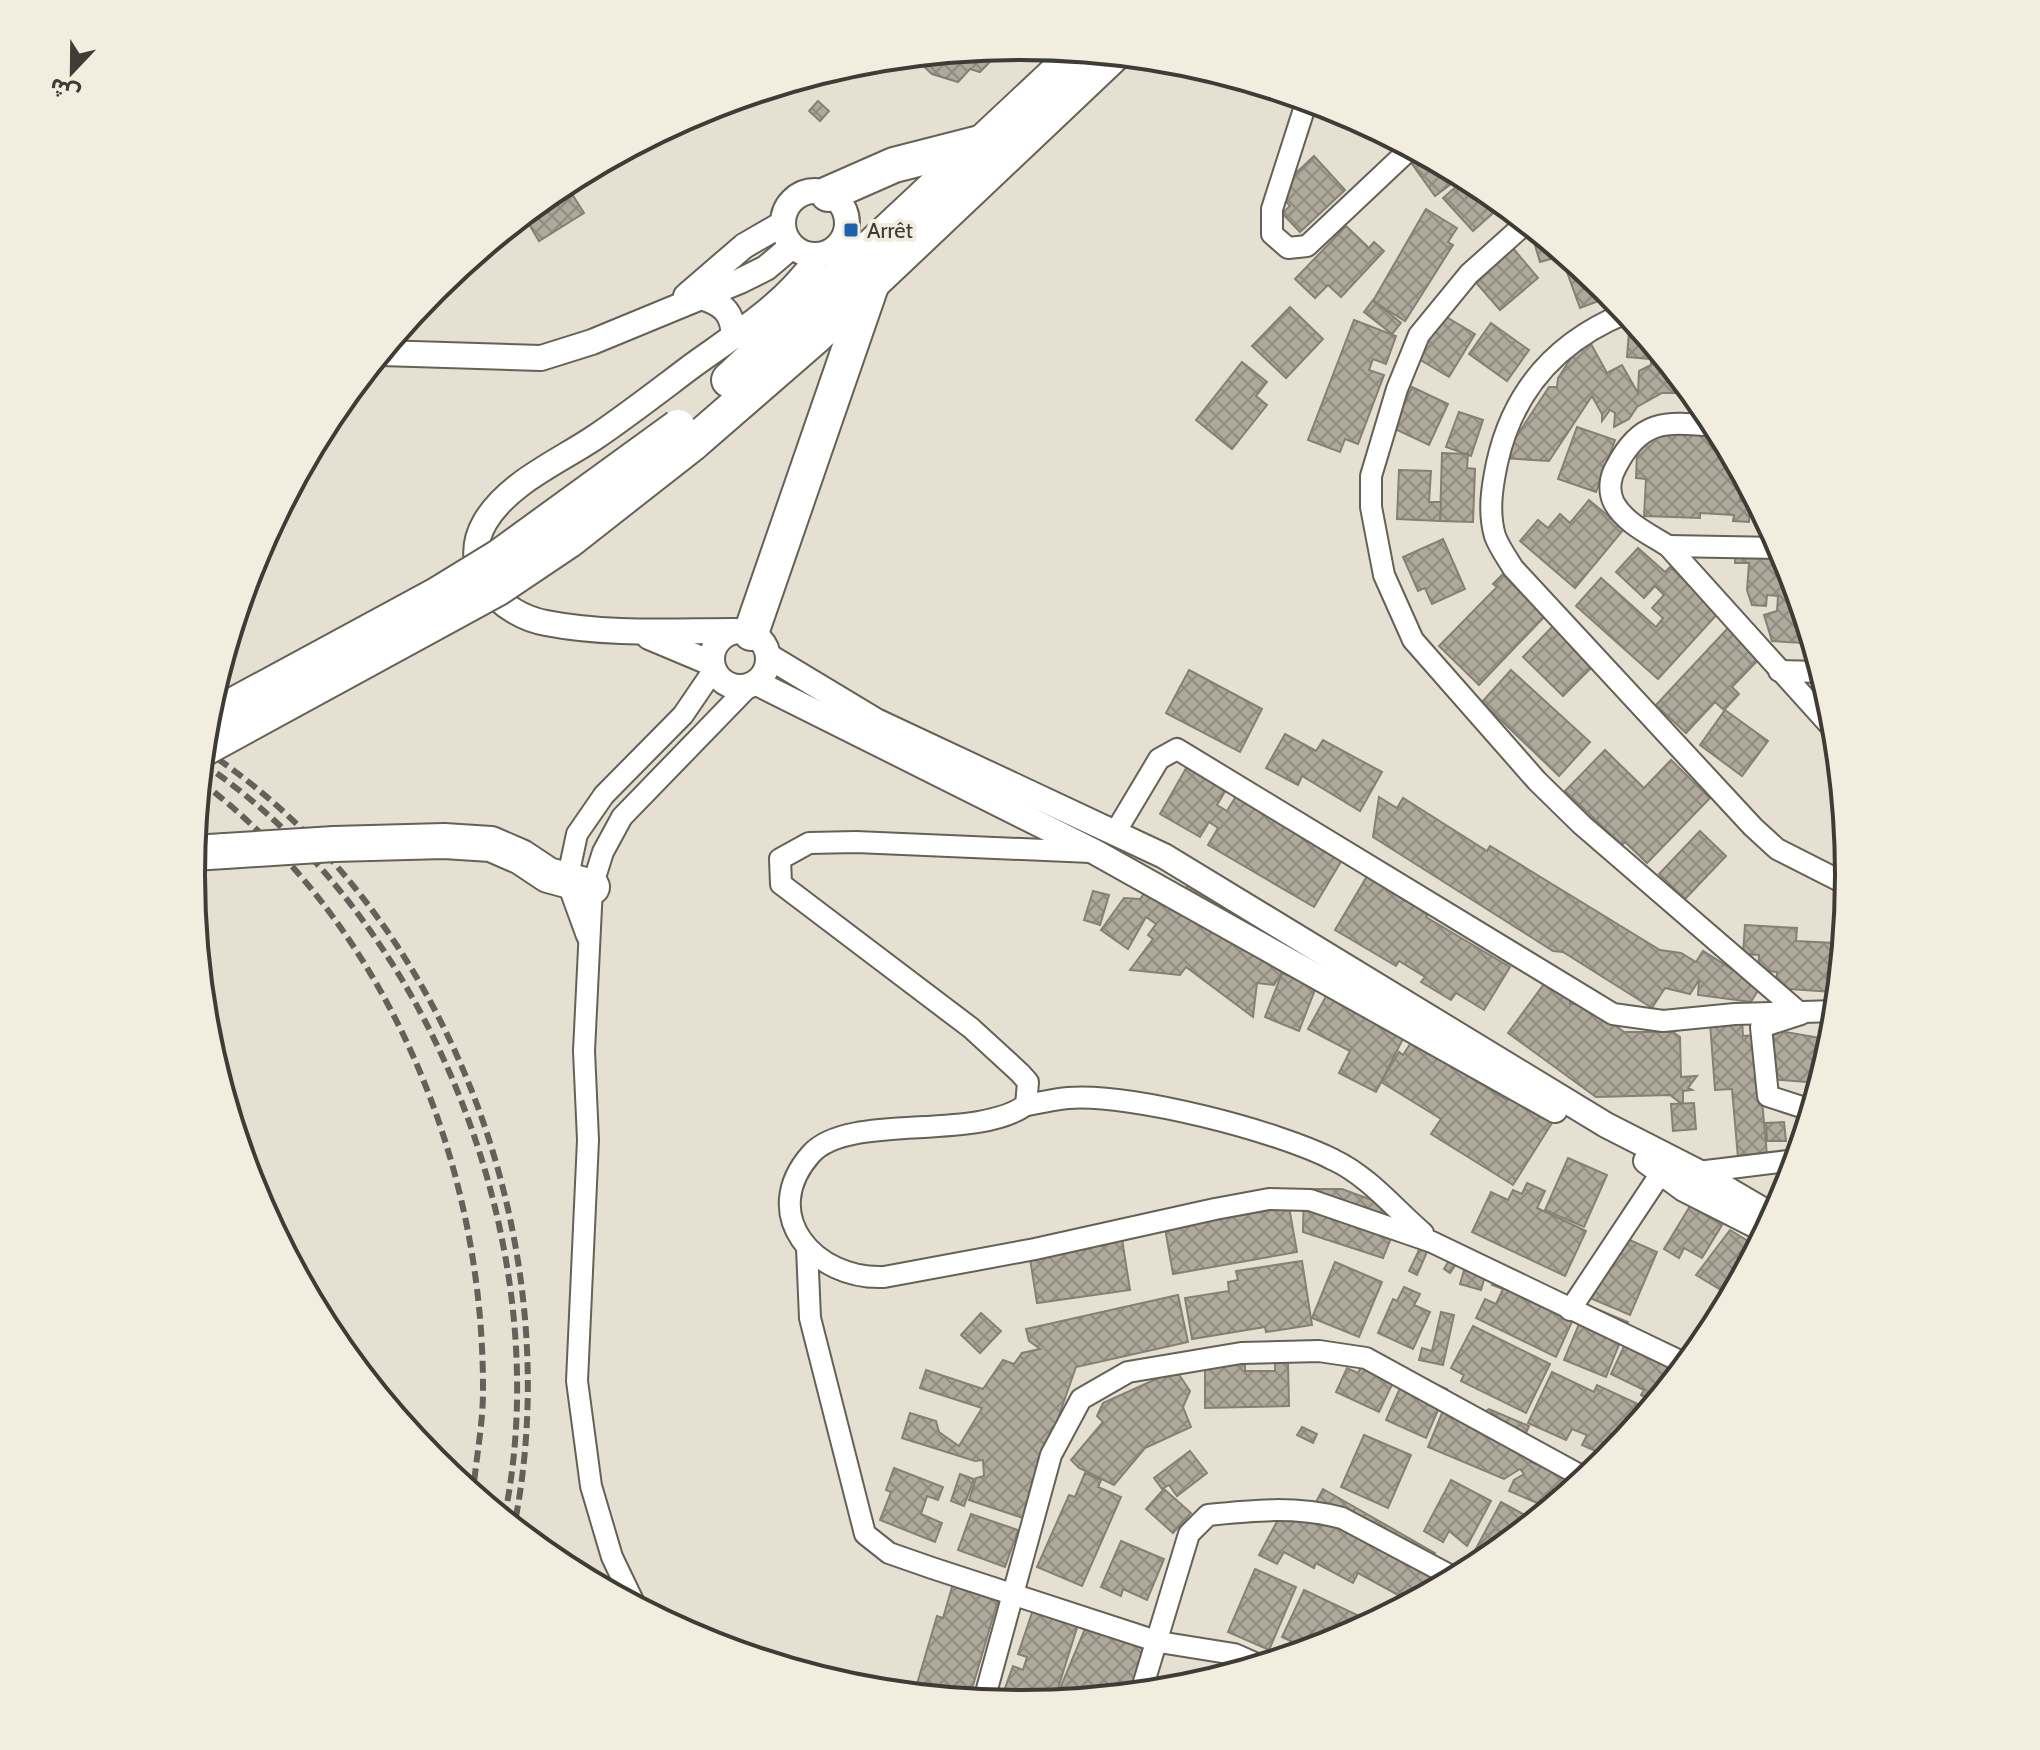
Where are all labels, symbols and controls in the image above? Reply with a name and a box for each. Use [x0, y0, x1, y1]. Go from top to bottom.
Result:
north arrow [32, 32, 112, 112]
text: ش [46, 72, 84, 108]
place label: Arrêt [867, 217, 913, 244]
marker: Arrêt [842, 221, 860, 239]

